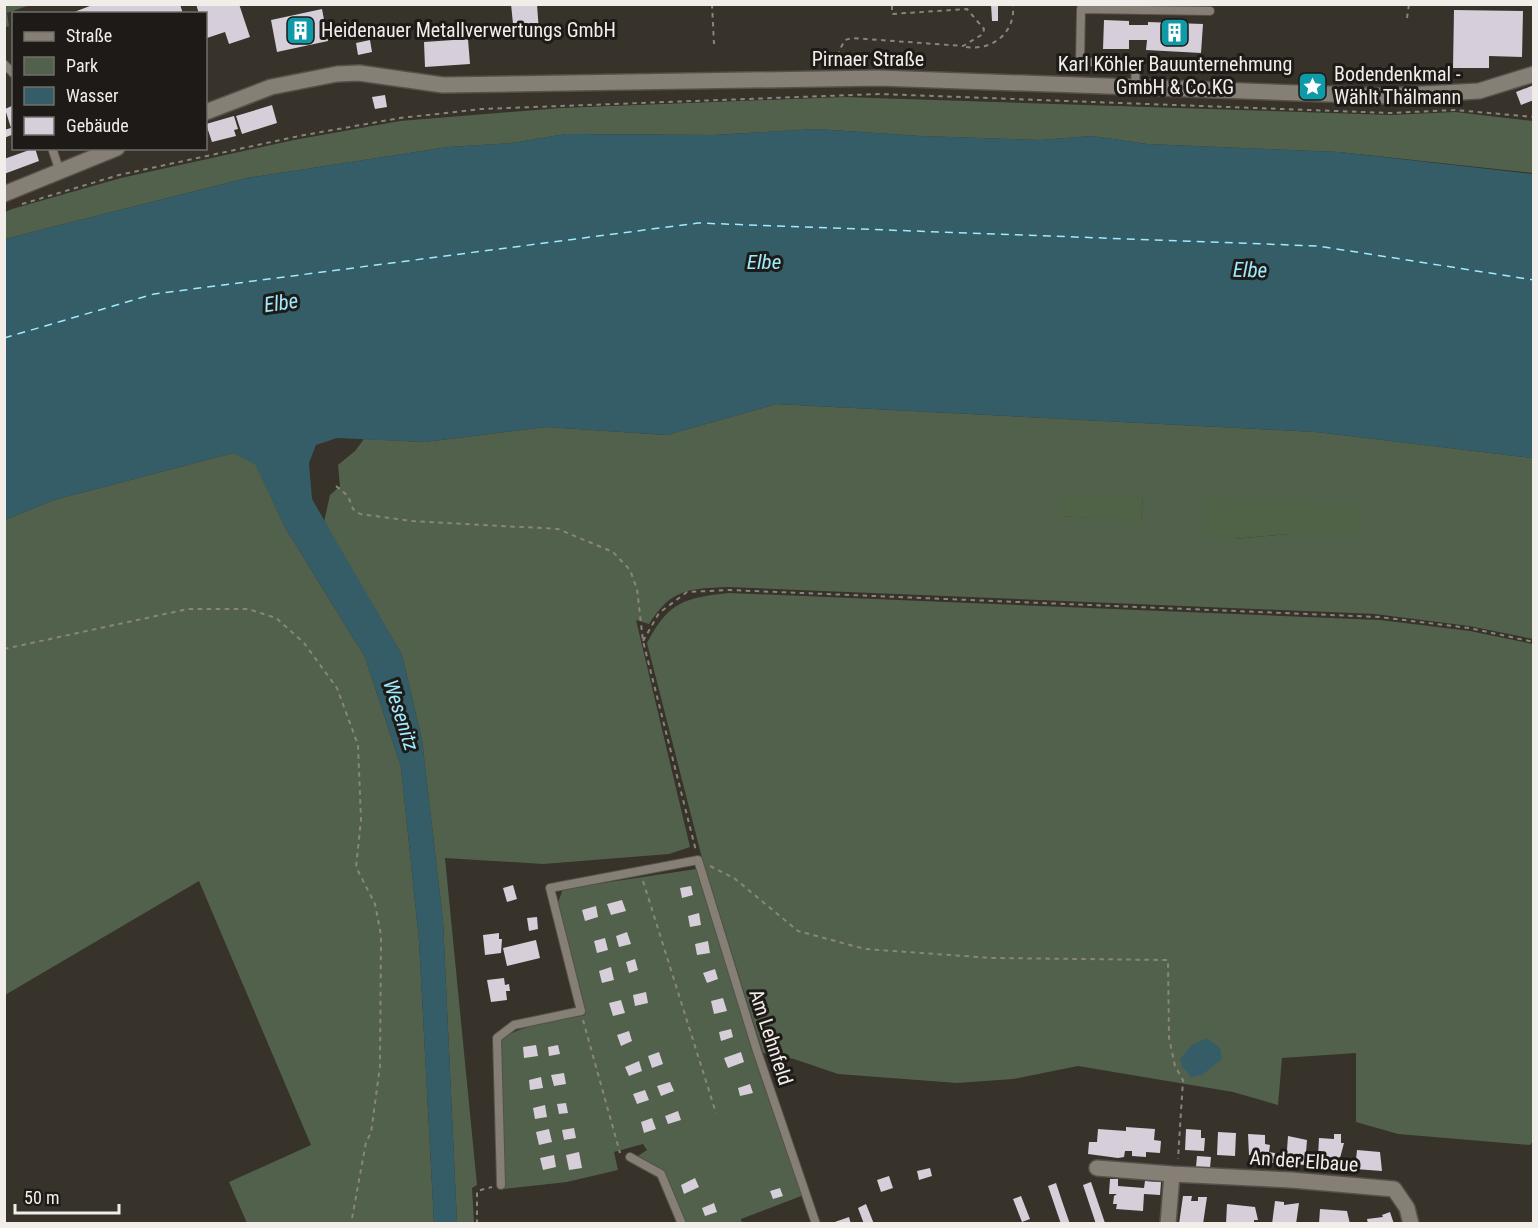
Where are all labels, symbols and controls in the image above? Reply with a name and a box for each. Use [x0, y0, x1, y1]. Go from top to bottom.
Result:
legend [12, 12, 207, 150]
building icon: Heidenauer Metallverwertungs GmbH [284, 14, 316, 46]
building icon: Karl Köhler Bauunternehmung GmbH & Co.KG [1159, 17, 1191, 49]
place label: Heidenauer Metallverwertungs GmbH [321, 18, 616, 42]
text: Straße [66, 25, 112, 46]
street label: Pirnaer Straße [812, 47, 924, 71]
place label: Karl Köhler Bauunternehmung GmbH & Co.KG [1058, 52, 1292, 99]
text: Park [66, 55, 98, 76]
place label: Bodendenkmal - Wählt Thälmann [1334, 62, 1461, 109]
place icon: Bodendenkmal - Wählt Thälmann [1297, 70, 1329, 102]
text: Wasser [66, 85, 119, 106]
text: Gebäude [66, 115, 129, 136]
water label: Elbe [747, 250, 781, 274]
water label: Elbe [1233, 258, 1267, 282]
water label: Elbe [262, 289, 300, 317]
water label: Wesenitz [378, 677, 424, 754]
street label: Am Lehnfeld [744, 986, 798, 1088]
street label: An der Elbaue [1249, 1145, 1359, 1177]
scale bar [15, 1177, 118, 1215]
text: 50 m [24, 1187, 59, 1208]

